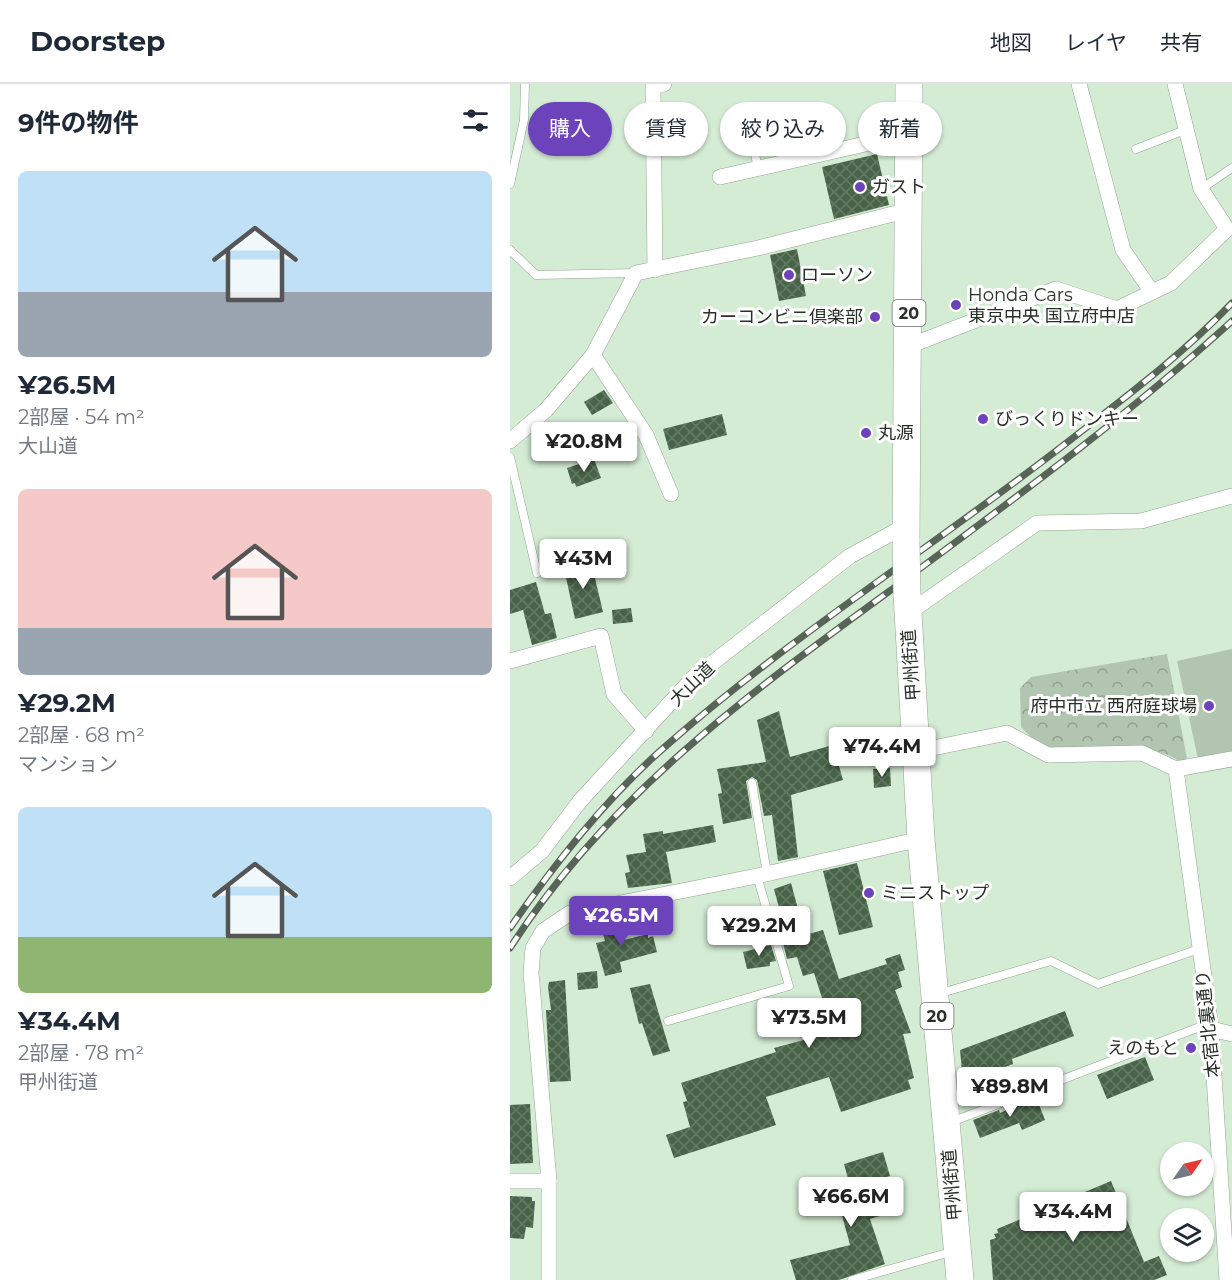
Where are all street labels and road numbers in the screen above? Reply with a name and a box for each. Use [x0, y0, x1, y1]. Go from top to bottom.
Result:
road number: 20 [892, 300, 926, 326]
street label: 甲州街道 [898, 628, 924, 702]
street label: 大山道 [665, 657, 719, 711]
street label: 本宿北裏通り [1191, 969, 1225, 1079]
road number: 20 [920, 1003, 954, 1029]
street label: 甲州街道 [938, 1148, 966, 1222]

